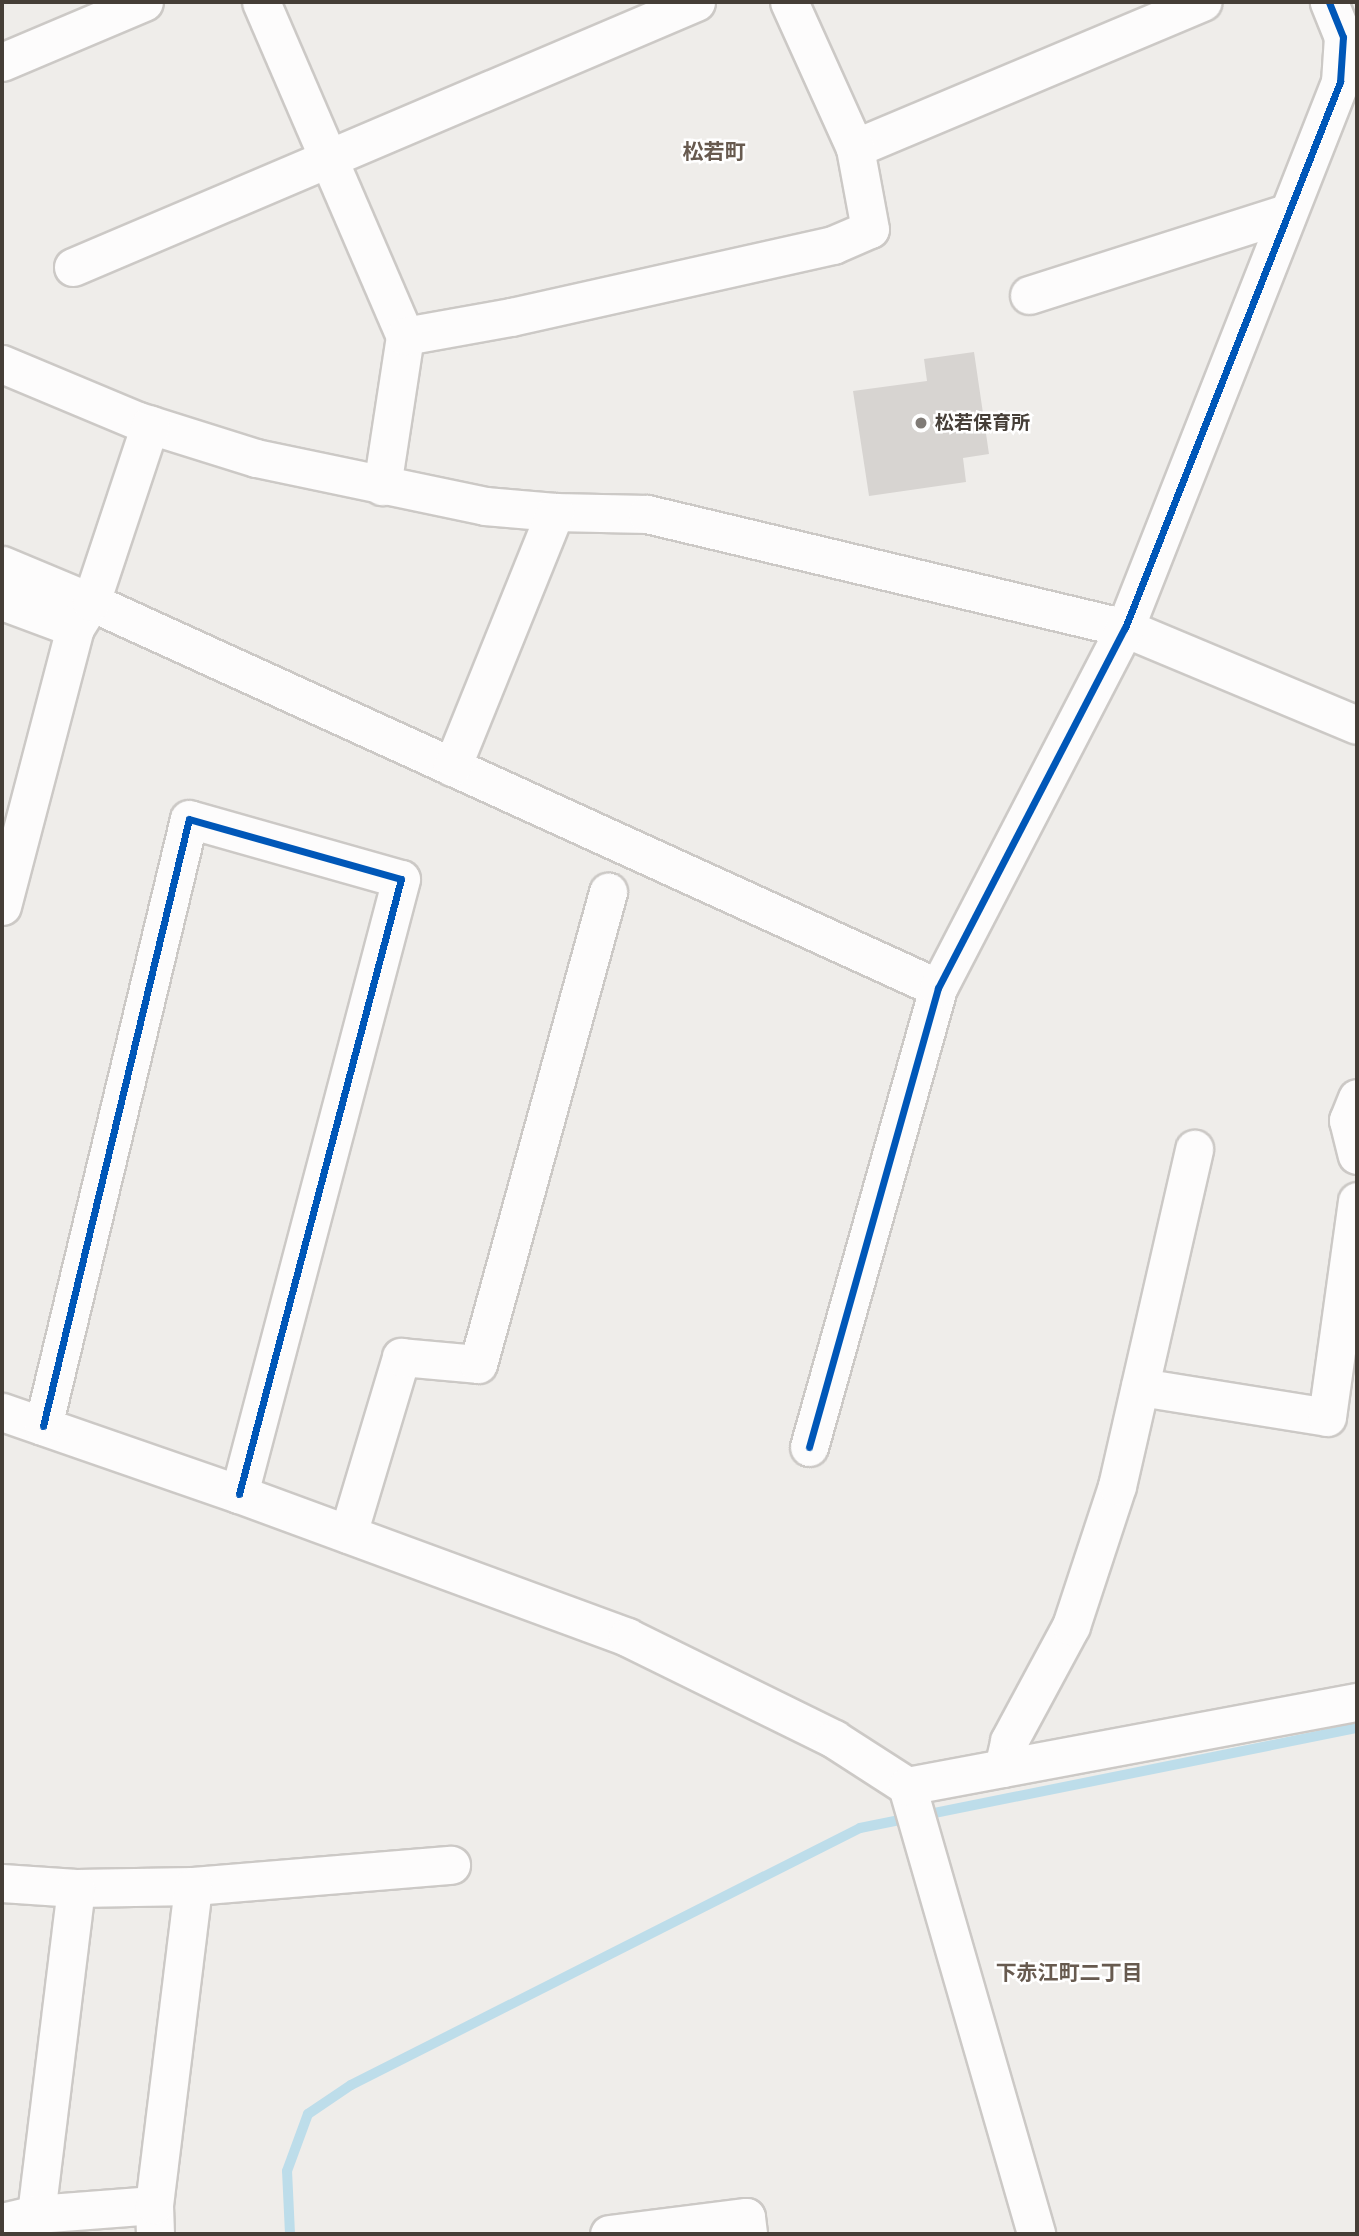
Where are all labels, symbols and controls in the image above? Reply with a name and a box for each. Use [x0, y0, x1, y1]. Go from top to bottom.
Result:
district label: 松若町 [683, 138, 745, 164]
place label: 松若保育所 [935, 412, 1030, 434]
marker: 松若保育所 [913, 415, 929, 431]
district label: 下赤江町二丁目 [996, 1959, 1142, 1985]

